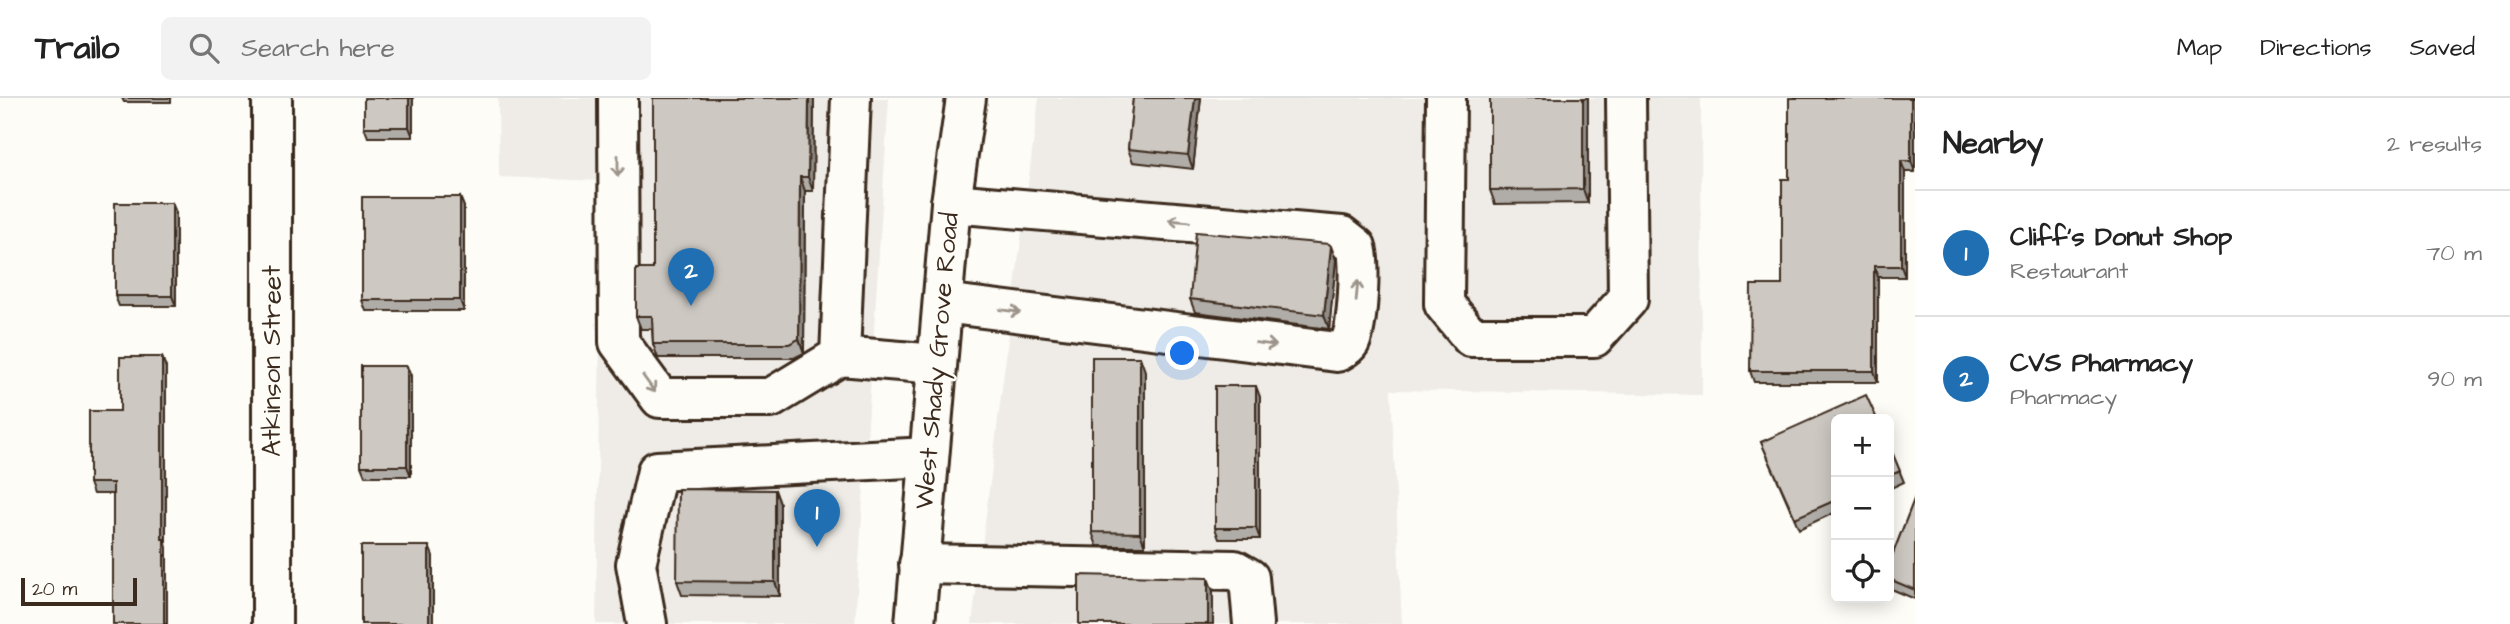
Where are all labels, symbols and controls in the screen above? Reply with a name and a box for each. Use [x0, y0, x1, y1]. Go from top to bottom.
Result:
search box [161, 17, 651, 80]
text: Trailo [35, 25, 119, 71]
icon: search [185, 29, 223, 67]
text: Search here [241, 30, 395, 66]
text: Map [2177, 31, 2222, 65]
text: Directions [2260, 31, 2372, 65]
text: Saved [2410, 31, 2475, 65]
text: Nearby [1943, 123, 2043, 165]
text: 2 results [2387, 128, 2482, 160]
one-way arrow [611, 154, 625, 177]
street label: West Shady Grove Road [906, 211, 970, 511]
one-way arrow [1168, 214, 1190, 227]
text: Cliff's Donut Shop [2010, 219, 2232, 255]
text: 1 [1965, 237, 1967, 269]
text: 70 m [2426, 237, 2482, 269]
pin: 2 [668, 248, 714, 306]
text: Restaurant [2010, 255, 2128, 287]
street label: Atkinson Street [254, 265, 290, 457]
one-way arrow [1351, 281, 1364, 303]
one-way arrow [999, 305, 1021, 318]
your location [1165, 336, 1199, 370]
one-way arrow [1254, 337, 1276, 350]
text: CVS Pharmacy [2010, 345, 2193, 381]
text: 2 [1959, 363, 1973, 395]
text: 90 m [2427, 363, 2482, 395]
one-way arrow [642, 374, 656, 393]
text: Pharmacy [2010, 381, 2117, 413]
map controls [1831, 414, 1894, 603]
button: + [1831, 414, 1894, 477]
button: − [1831, 477, 1894, 540]
pin: 1 [794, 489, 840, 547]
button: locate [1831, 540, 1894, 603]
scale bar [21, 575, 136, 607]
text: 20 m [32, 576, 77, 603]

